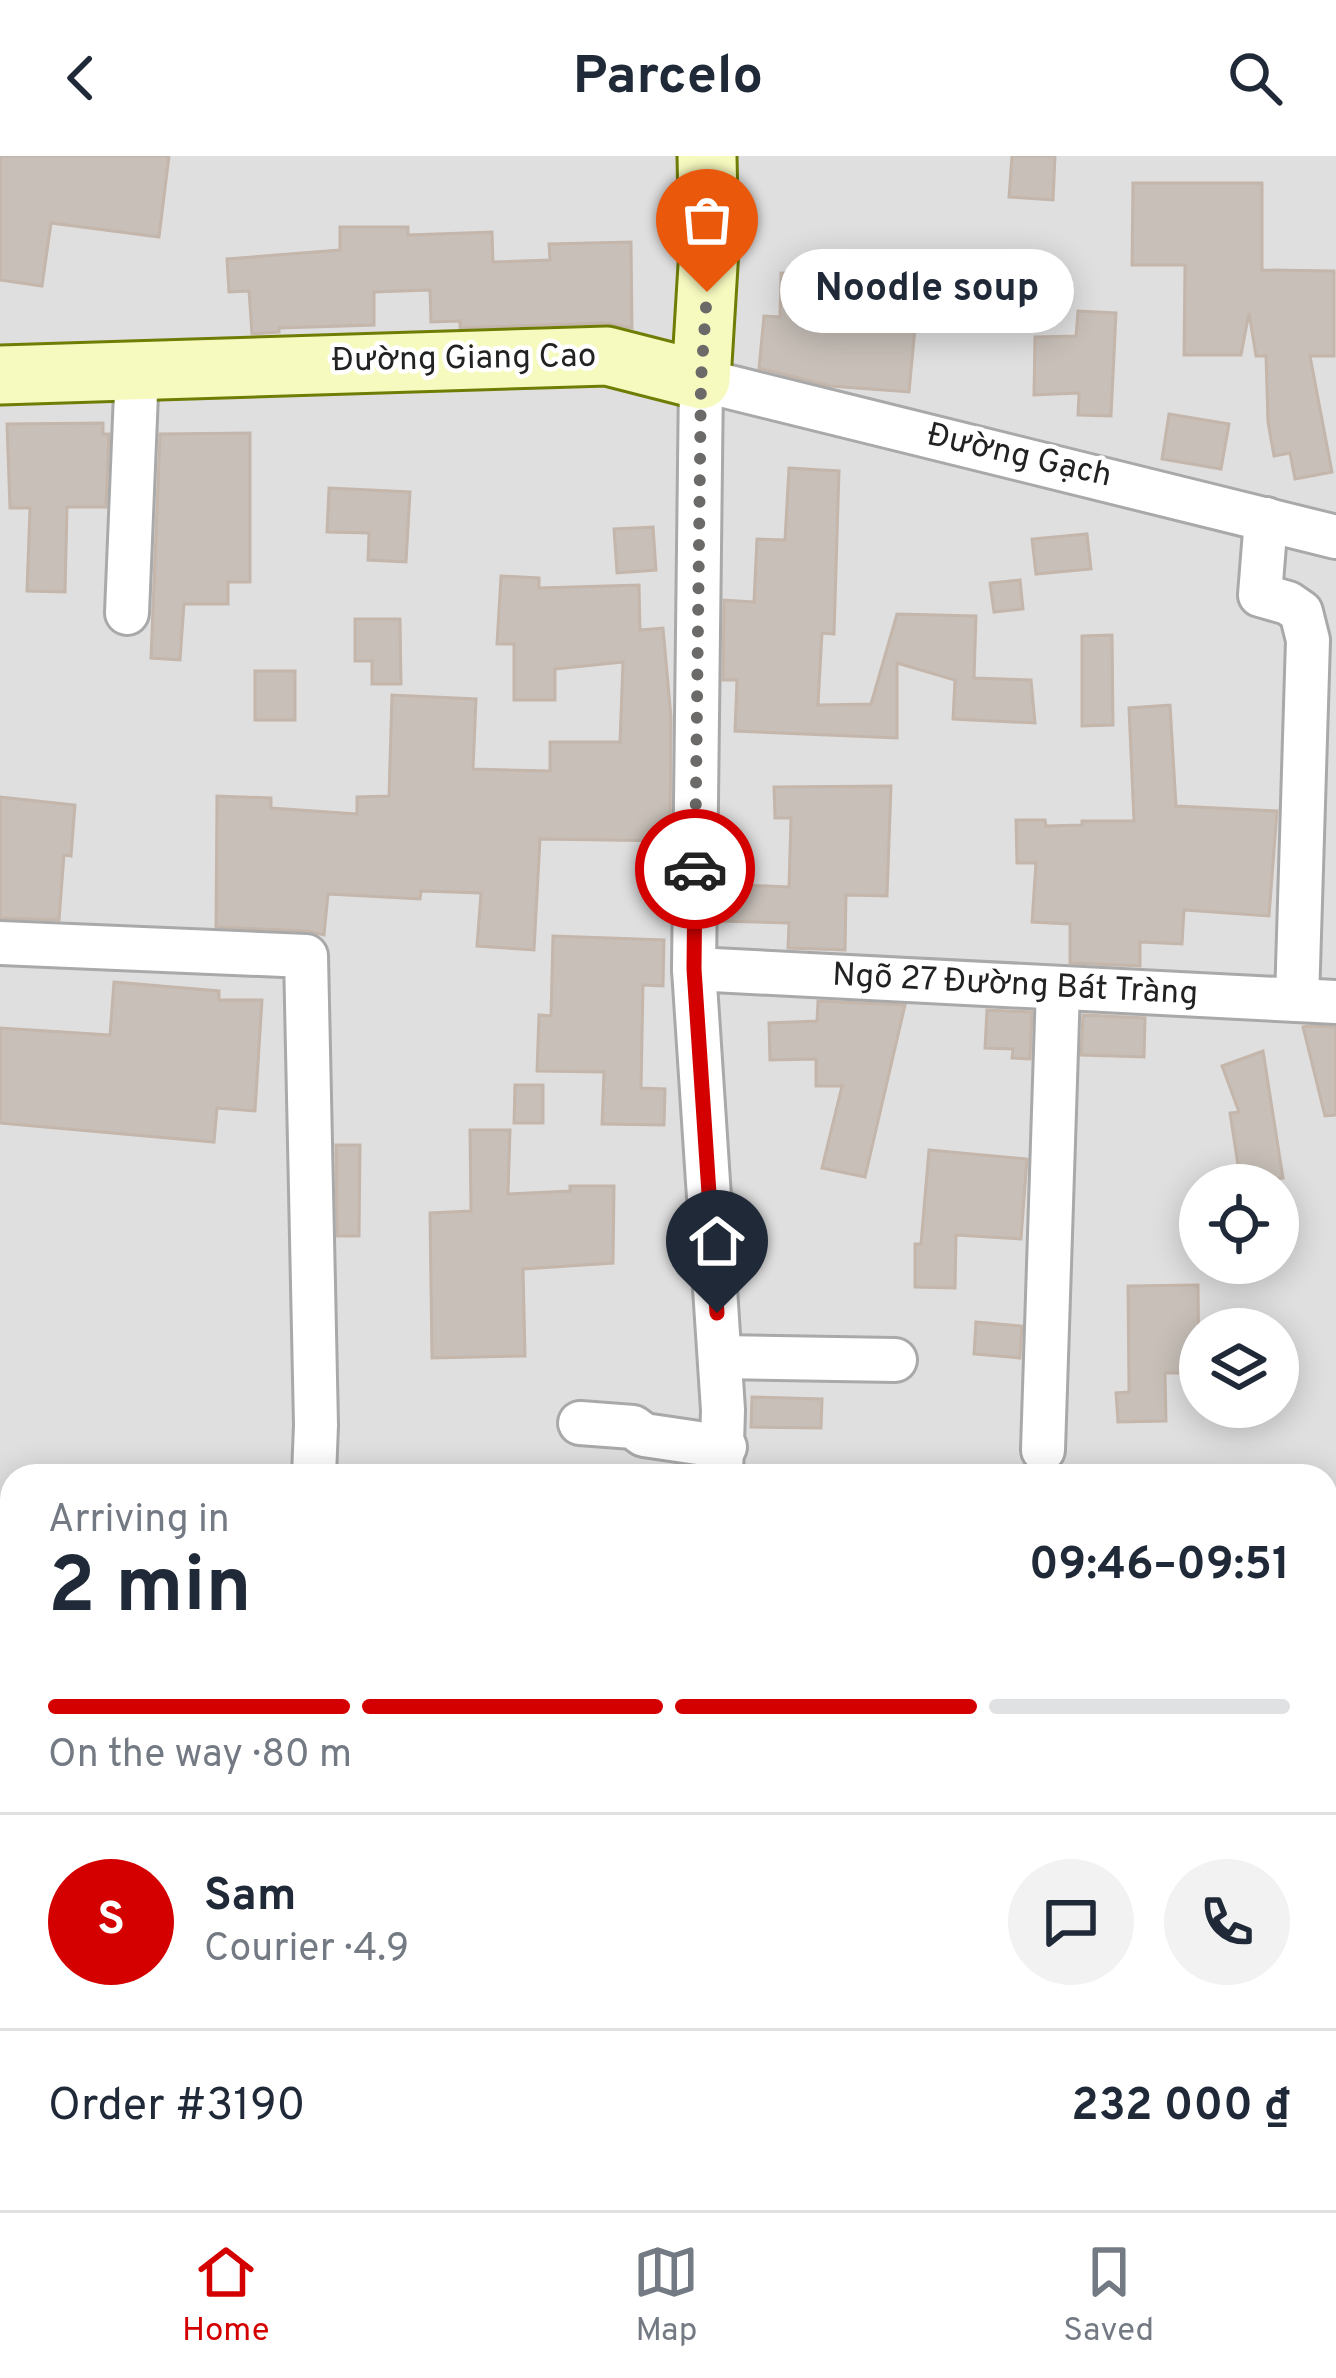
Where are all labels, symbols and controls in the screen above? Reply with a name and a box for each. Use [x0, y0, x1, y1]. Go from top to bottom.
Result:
text: Parcelo [573, 44, 763, 113]
icon: back [48, 45, 114, 111]
icon: search [1222, 45, 1288, 111]
pin [656, 169, 758, 292]
icon: bag [674, 187, 740, 253]
callout: Noodle soup [779, 250, 1073, 334]
text: Noodle soup [815, 266, 1039, 315]
street label: Đường Giang Cao [331, 337, 597, 383]
street label: Đường Gạch [923, 415, 1115, 499]
courier [635, 809, 755, 929]
icon: car [662, 836, 728, 902]
street label: Ngõ 27 Đường Bát Tràng [831, 955, 1199, 1017]
map controls [1179, 1164, 1299, 1428]
button: locate [1179, 1164, 1299, 1284]
pin [666, 1190, 768, 1313]
icon: home [684, 1208, 750, 1274]
button: layers [1179, 1308, 1299, 1428]
text: Arriving in [48, 1497, 230, 1546]
text: 09:46–09:51 [1029, 1538, 1290, 1595]
text: 2 min [48, 1541, 252, 1640]
text: On the way · 80 m [48, 1732, 352, 1781]
button: chat [1008, 1859, 1134, 1985]
button: phone [1164, 1859, 1290, 1985]
text: Sam [204, 1869, 296, 1926]
text: S [97, 1893, 125, 1950]
text: Courier · 4.9 [204, 1926, 409, 1975]
text: Order #3190 [48, 2079, 305, 2136]
text: 232 000 ₫ [1071, 2079, 1290, 2136]
tab: Home [182, 2239, 270, 2353]
tab: Map [633, 2239, 699, 2353]
tab: Saved [1063, 2239, 1154, 2353]

